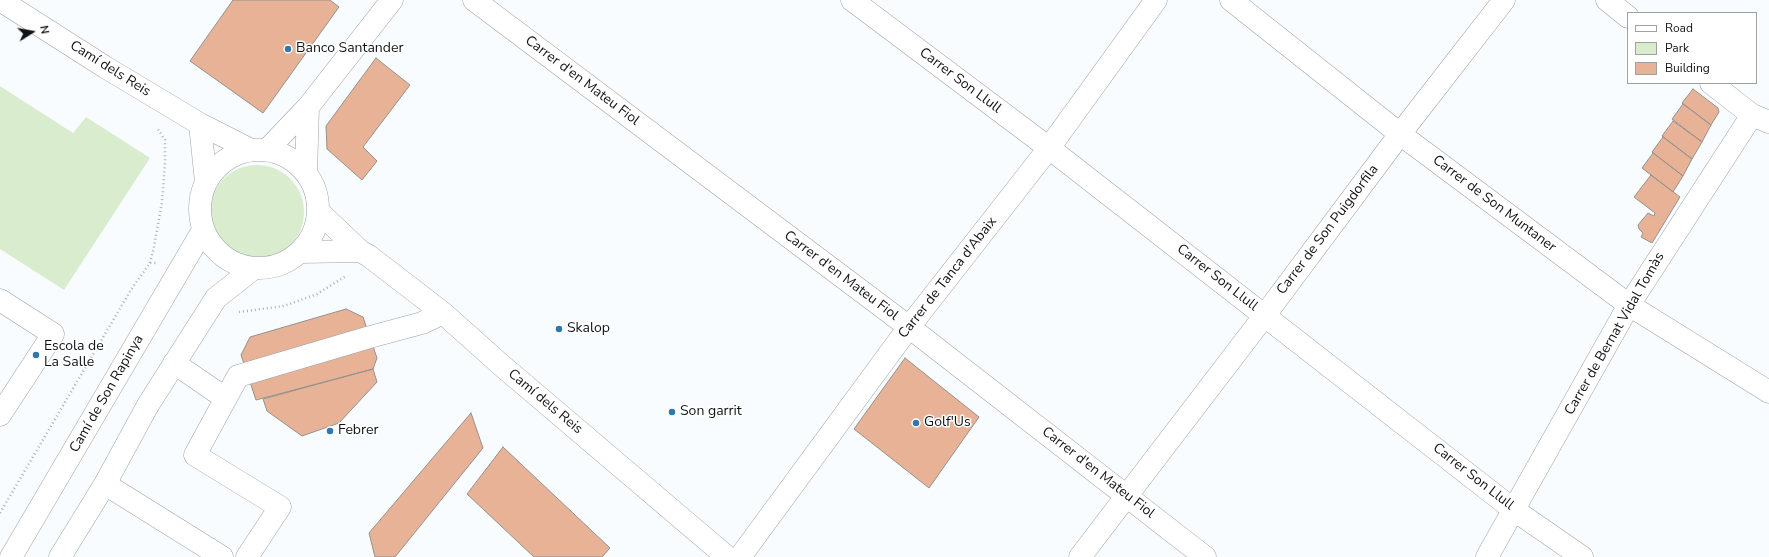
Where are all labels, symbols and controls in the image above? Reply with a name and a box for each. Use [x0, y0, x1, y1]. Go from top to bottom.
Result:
north arrow [12, 12, 52, 52]
legend [1627, 12, 1757, 84]
text: Road [1665, 20, 1693, 36]
text: N [36, 24, 52, 35]
street label: Carrer d'en Mateu Fiol [522, 33, 642, 129]
street label: Camí dels Reis [66, 37, 154, 101]
text: Park [1665, 40, 1689, 56]
place label: Banco Santander [296, 41, 403, 57]
marker: Banco Santander [283, 44, 293, 54]
street label: Carrer Son Llull [916, 45, 1004, 117]
text: Building [1665, 60, 1710, 76]
street label: Carrer de Son Muntaner [1429, 152, 1559, 256]
street label: Carrer de Son Puigdorfila [1274, 162, 1382, 298]
street label: Carrer de Tanca d'Abaix [895, 214, 1001, 342]
street label: Carrer d'en Mateu Fiol [781, 228, 901, 324]
street label: Carrer Son Llull [1173, 241, 1261, 315]
street label: Carrer de Bernat Vidal Tomàs [1561, 250, 1669, 418]
place label: Skalop [567, 321, 610, 337]
marker: Skalop [554, 324, 564, 334]
street label: Camí de Son Rapinya [66, 332, 148, 456]
place label: Escola de La Salle [44, 339, 104, 372]
marker: Escola de La Salle [31, 350, 41, 360]
street label: Camí dels Reis [504, 366, 586, 438]
place label: Son garrit [680, 404, 742, 420]
marker: Son garrit [667, 407, 677, 417]
place label: Golf'Us [924, 415, 971, 431]
marker: Golf'Us [911, 418, 921, 428]
place label: Febrer [338, 423, 378, 439]
street label: Carrer d'en Mateu Fiol [1038, 424, 1158, 522]
marker: Febrer [325, 426, 335, 436]
street label: Carrer Son Llull [1429, 440, 1517, 514]

